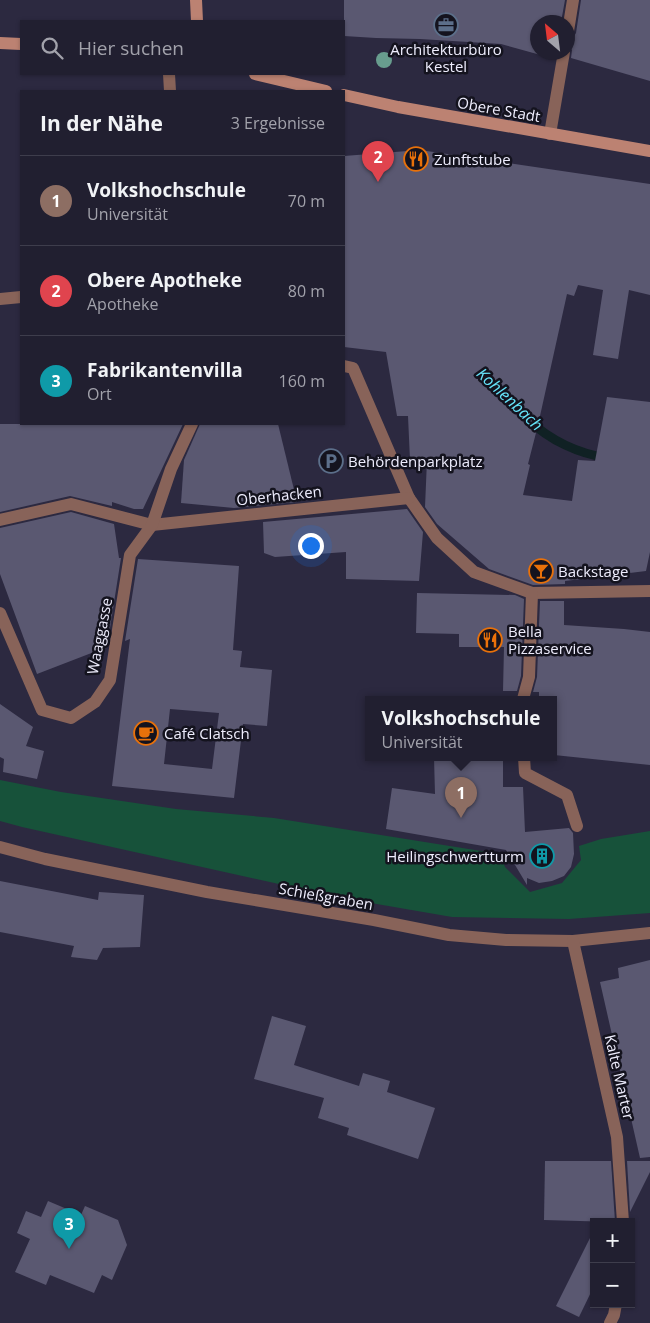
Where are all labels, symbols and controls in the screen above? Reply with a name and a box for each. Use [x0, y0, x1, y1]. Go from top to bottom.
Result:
office icon: Architekturbüro Kestel [433, 12, 459, 38]
north arrow [530, 15, 575, 60]
search box [20, 20, 345, 75]
icon: search [38, 34, 66, 62]
text: Hier suchen [78, 35, 184, 61]
place label: Architekturbüro Kestel [390, 39, 502, 76]
street label: Obere Stadt [456, 92, 542, 126]
text: In der Nähe [40, 109, 163, 137]
text: 3 Ergebnisse [231, 112, 325, 134]
pin: 2 [362, 141, 394, 182]
restaurant icon: Zunftstube [403, 146, 429, 172]
place label: Zunftstube [434, 149, 511, 169]
text: Volkshochschule [87, 177, 246, 203]
text: 1 [51, 190, 61, 212]
text: 70 m [288, 190, 325, 212]
text: Universität [87, 203, 168, 225]
text: Obere Apotheke [87, 267, 242, 293]
text: 2 [51, 280, 61, 302]
text: 80 m [288, 280, 325, 302]
text: Apotheke [87, 293, 158, 315]
text: Fabrikantenvilla [87, 357, 243, 383]
water label: Kohlenbach [472, 363, 548, 435]
text: 3 [51, 370, 61, 392]
text: 160 m [279, 370, 325, 392]
text: Ort [87, 383, 112, 405]
parking icon: Behördenparkplatz [318, 448, 344, 474]
place label: Behördenparkplatz [348, 451, 482, 471]
street label: Oberhacken [235, 481, 323, 509]
your location [298, 533, 324, 559]
bar icon: Backstage [528, 558, 554, 584]
place label: Backstage [558, 561, 629, 581]
street label: Waaggasse [82, 596, 116, 676]
place label: Bella Pizzaservice [508, 621, 592, 658]
restaurant icon: Bella Pizzaservice [477, 627, 503, 653]
popup [365, 696, 557, 761]
text: Volkshochschule [382, 705, 540, 731]
cafe icon: Café Clatsch [133, 720, 159, 746]
place label: Café Clatsch [164, 723, 250, 743]
text: Universität [382, 731, 463, 753]
pin: 1 [445, 777, 477, 818]
building icon: Heilingschwertturm [529, 843, 555, 869]
place label: Heilingschwertturm [386, 846, 524, 866]
street label: Schießgraben [277, 878, 375, 914]
street label: Kalte Marter [600, 1032, 640, 1122]
pin: 3 [53, 1208, 85, 1249]
map controls [590, 1218, 635, 1308]
button: + [590, 1218, 635, 1263]
button: − [590, 1263, 635, 1308]

